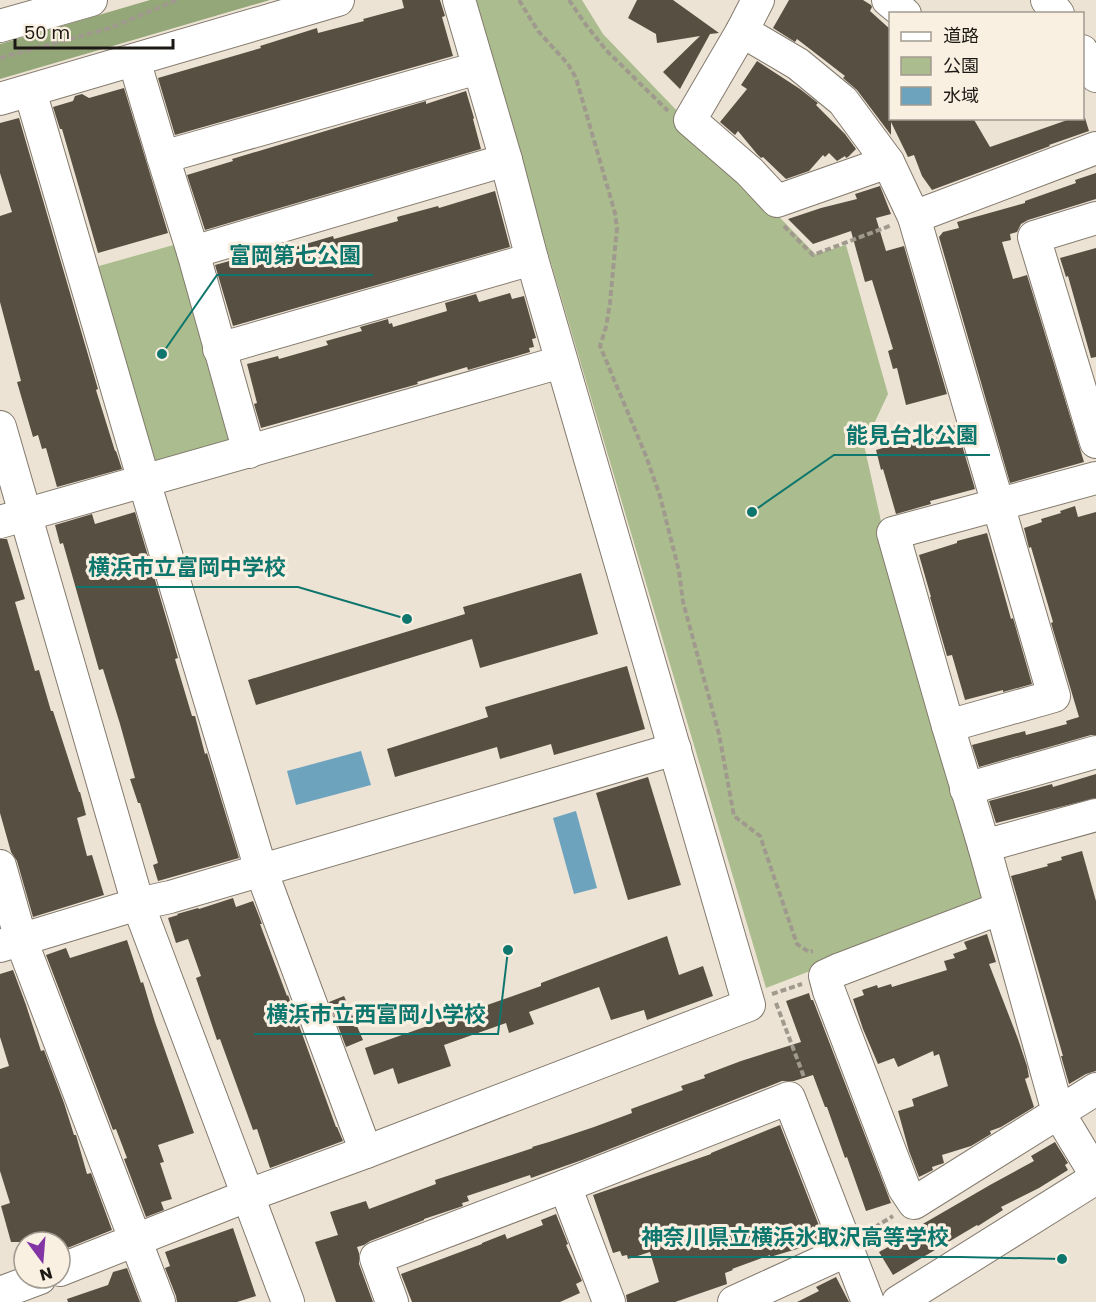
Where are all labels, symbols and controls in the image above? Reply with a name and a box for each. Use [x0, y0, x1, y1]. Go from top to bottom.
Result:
scale bar [15, 12, 172, 50]
legend [889, 12, 1084, 120]
text: 50 m [24, 20, 70, 45]
text: 道路 [943, 23, 979, 48]
text: 公園 [943, 53, 979, 78]
text: 水域 [943, 83, 979, 108]
callout: 富岡第七公園 [217, 235, 373, 275]
text: 富岡第七公園 [229, 240, 361, 271]
callout: 能見台北公園 [834, 415, 990, 455]
text: 能見台北公園 [846, 420, 978, 451]
callout: 横浜市立富岡中学校 [76, 547, 298, 587]
text: 横浜市立富岡中学校 [88, 552, 286, 583]
callout: 横浜市立西富岡小学校 [254, 994, 498, 1034]
text: 横浜市立西富岡小学校 [266, 999, 486, 1030]
callout: 神奈川県立横浜氷取沢高等学校 [629, 1217, 961, 1257]
text: 神奈川県立横浜氷取沢高等学校 [641, 1222, 949, 1253]
north arrow [12, 1230, 72, 1290]
text: N [37, 1261, 55, 1287]

